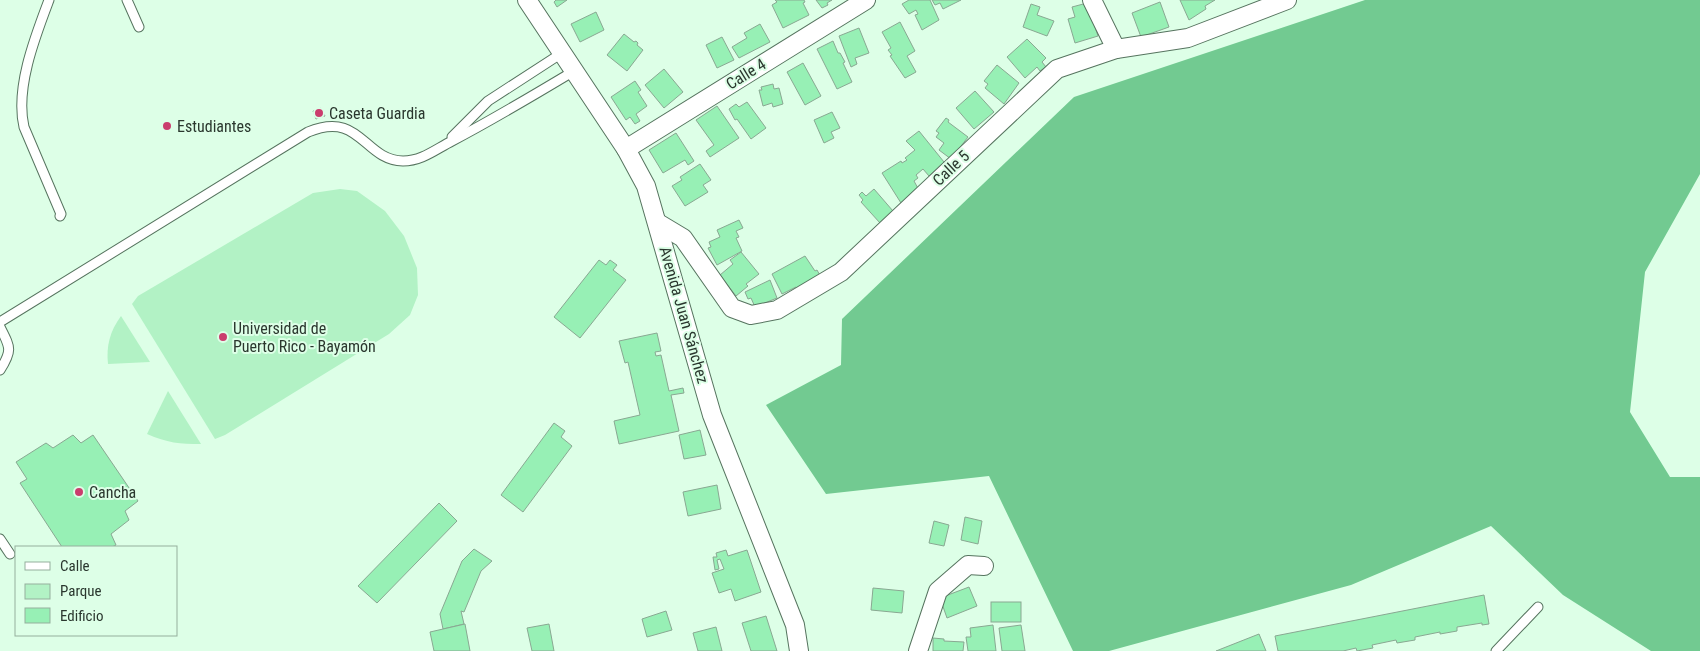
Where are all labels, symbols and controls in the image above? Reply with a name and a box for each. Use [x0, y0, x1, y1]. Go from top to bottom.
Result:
street label: Calle 4 [723, 54, 769, 93]
place label: Caseta Guardia [329, 104, 425, 123]
marker: Caseta Guardia [313, 107, 325, 119]
place label: Estudiantes [177, 117, 251, 136]
marker: Estudiantes [161, 120, 173, 132]
street label: Calle 5 [929, 146, 973, 190]
street label: Avenida Juan Sánchez [655, 244, 713, 386]
place label: Universidad de Puerto Rico - Bayamón [233, 319, 376, 356]
marker: Universidad de Puerto Rico - Bayamón [217, 331, 229, 343]
place label: Cancha [89, 483, 136, 502]
marker: Cancha [73, 486, 85, 498]
legend [15, 546, 178, 636]
text: Calle [60, 557, 90, 575]
text: Parque [60, 582, 102, 600]
text: Edificio [60, 607, 103, 625]

